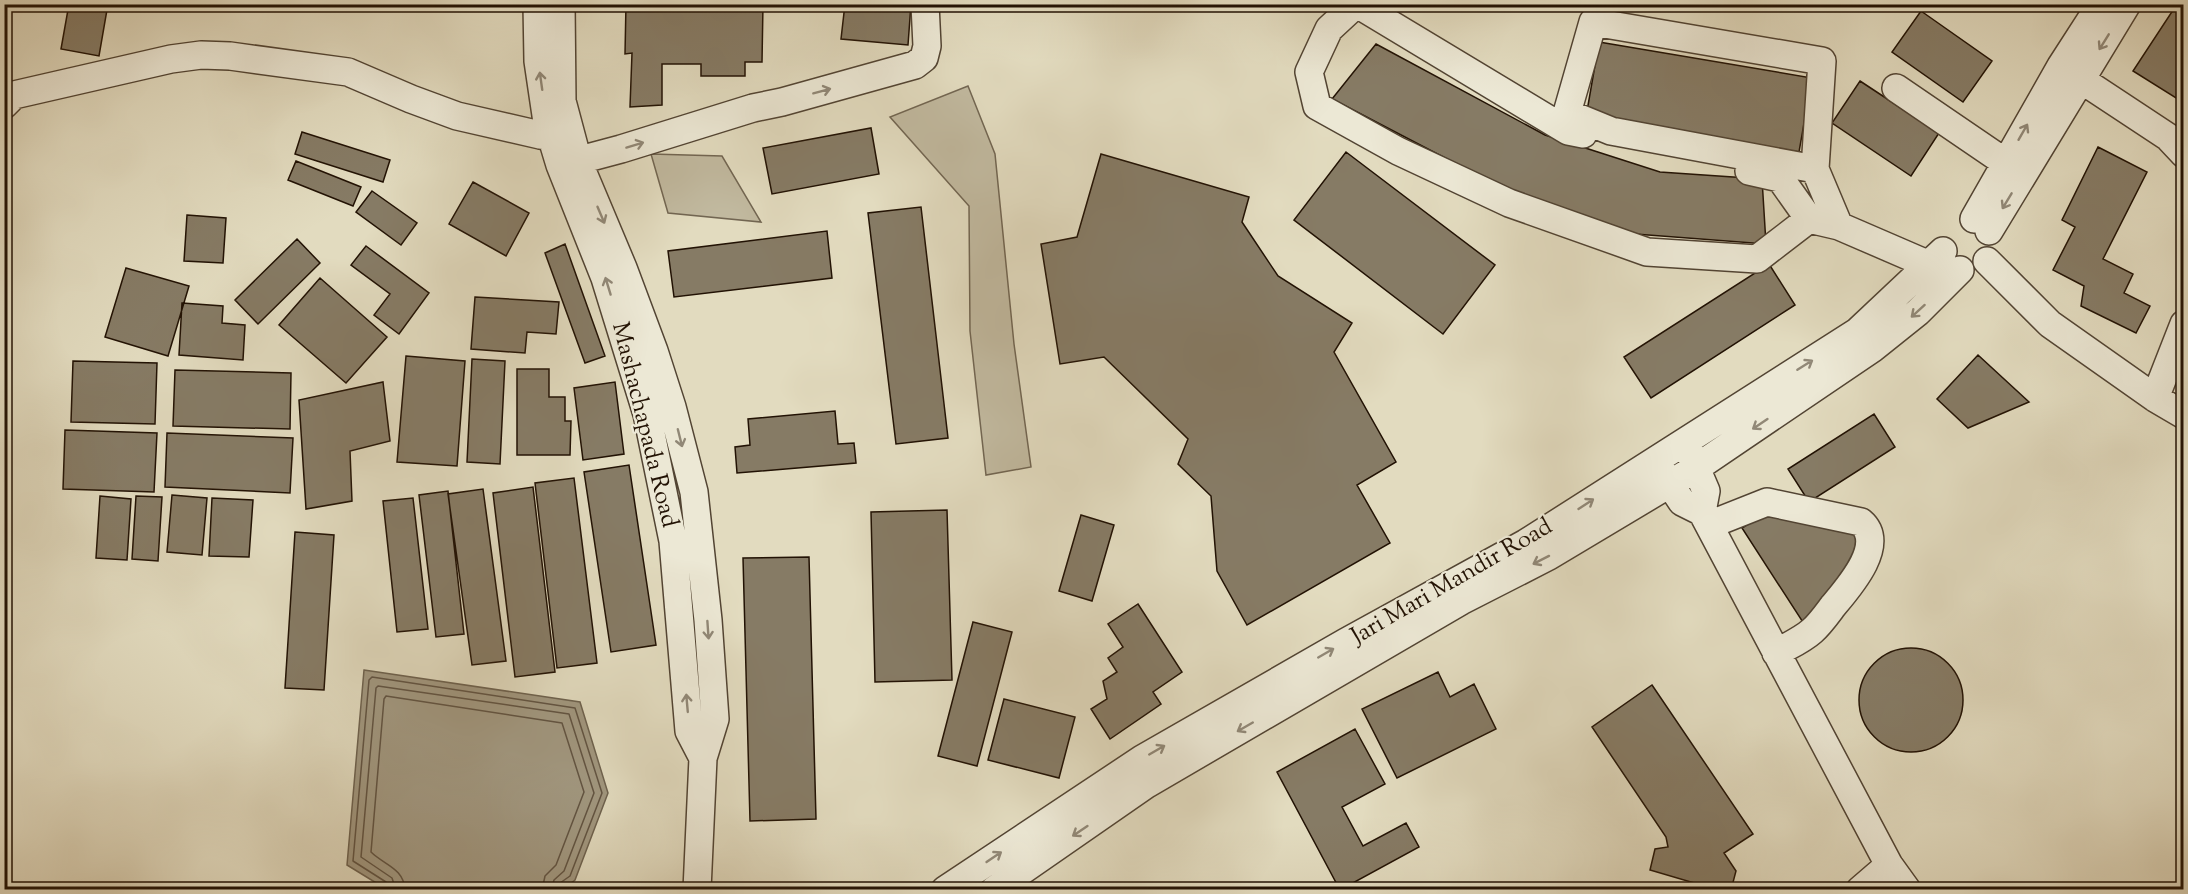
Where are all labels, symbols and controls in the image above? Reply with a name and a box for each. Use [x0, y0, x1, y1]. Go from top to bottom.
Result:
one-way arrow [2097, 33, 2109, 50]
one-way arrow [536, 72, 547, 92]
one-way arrow [812, 85, 831, 96]
one-way arrow [2018, 124, 2030, 141]
one-way arrow [625, 139, 644, 150]
one-way arrow [2000, 192, 2012, 209]
one-way arrow [596, 205, 607, 223]
one-way arrow [602, 277, 613, 296]
one-way arrow [1911, 304, 1926, 318]
street label: Mashachapada Road [602, 319, 686, 532]
one-way arrow [1796, 359, 1813, 372]
one-way arrow [1752, 419, 1769, 431]
one-way arrow [675, 428, 686, 447]
one-way arrow [1578, 498, 1595, 511]
street label: Jari Mari Mandir Road [1343, 510, 1559, 655]
one-way arrow [1532, 555, 1550, 566]
one-way arrow [703, 620, 714, 640]
one-way arrow [1317, 647, 1334, 659]
one-way arrow [681, 693, 692, 713]
one-way arrow [1237, 722, 1254, 734]
one-way arrow [1148, 744, 1165, 756]
one-way arrow [1072, 825, 1088, 837]
one-way arrow [985, 851, 1002, 863]

